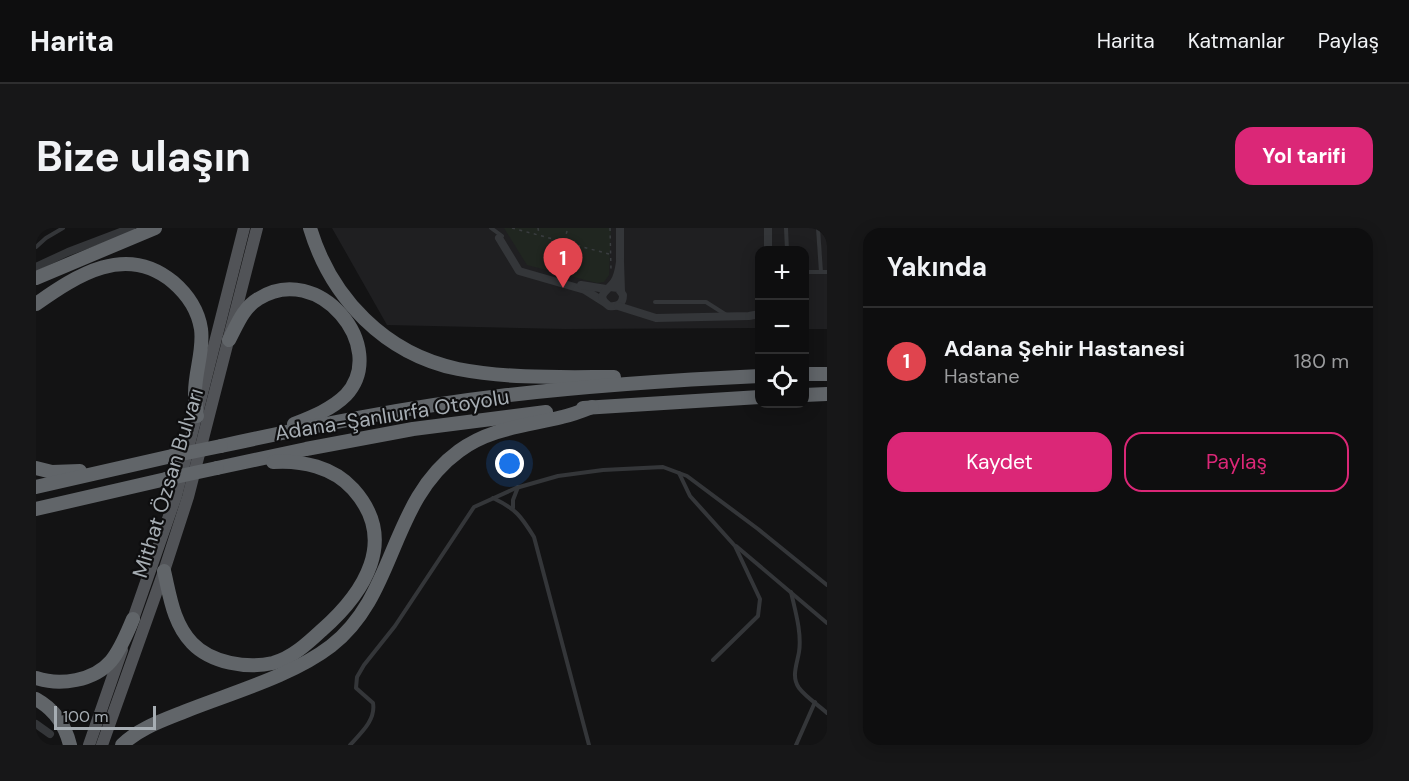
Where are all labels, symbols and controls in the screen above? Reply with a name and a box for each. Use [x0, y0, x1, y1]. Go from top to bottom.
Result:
text: Harita [30, 23, 114, 60]
text: Harita [1097, 27, 1155, 55]
text: Katmanlar [1188, 27, 1285, 55]
text: Paylaş [1318, 27, 1379, 55]
button: Yol tarifi [1235, 127, 1373, 185]
text: Bize ulaşın [36, 129, 251, 184]
pin: 1 [544, 238, 582, 288]
map controls [755, 246, 809, 408]
button: + [755, 246, 809, 300]
text: Yakında [887, 250, 987, 284]
button: − [755, 300, 809, 354]
text: Adana Şehir Hastanesi [944, 334, 1185, 363]
text: 1 [903, 348, 910, 374]
text: 180 m [1294, 348, 1349, 374]
button: locate [755, 354, 809, 408]
text: Hastane [944, 363, 1020, 389]
street label: Adana-Şanlıurfa Otoyolu [273, 383, 511, 447]
street label: Mithat Özsan Bulvarı [126, 385, 210, 581]
button: Kaydet [887, 432, 1112, 492]
button: Paylaş [1124, 432, 1349, 492]
your location [495, 449, 524, 478]
scale bar [54, 703, 156, 730]
text: 100 m [63, 706, 108, 727]

